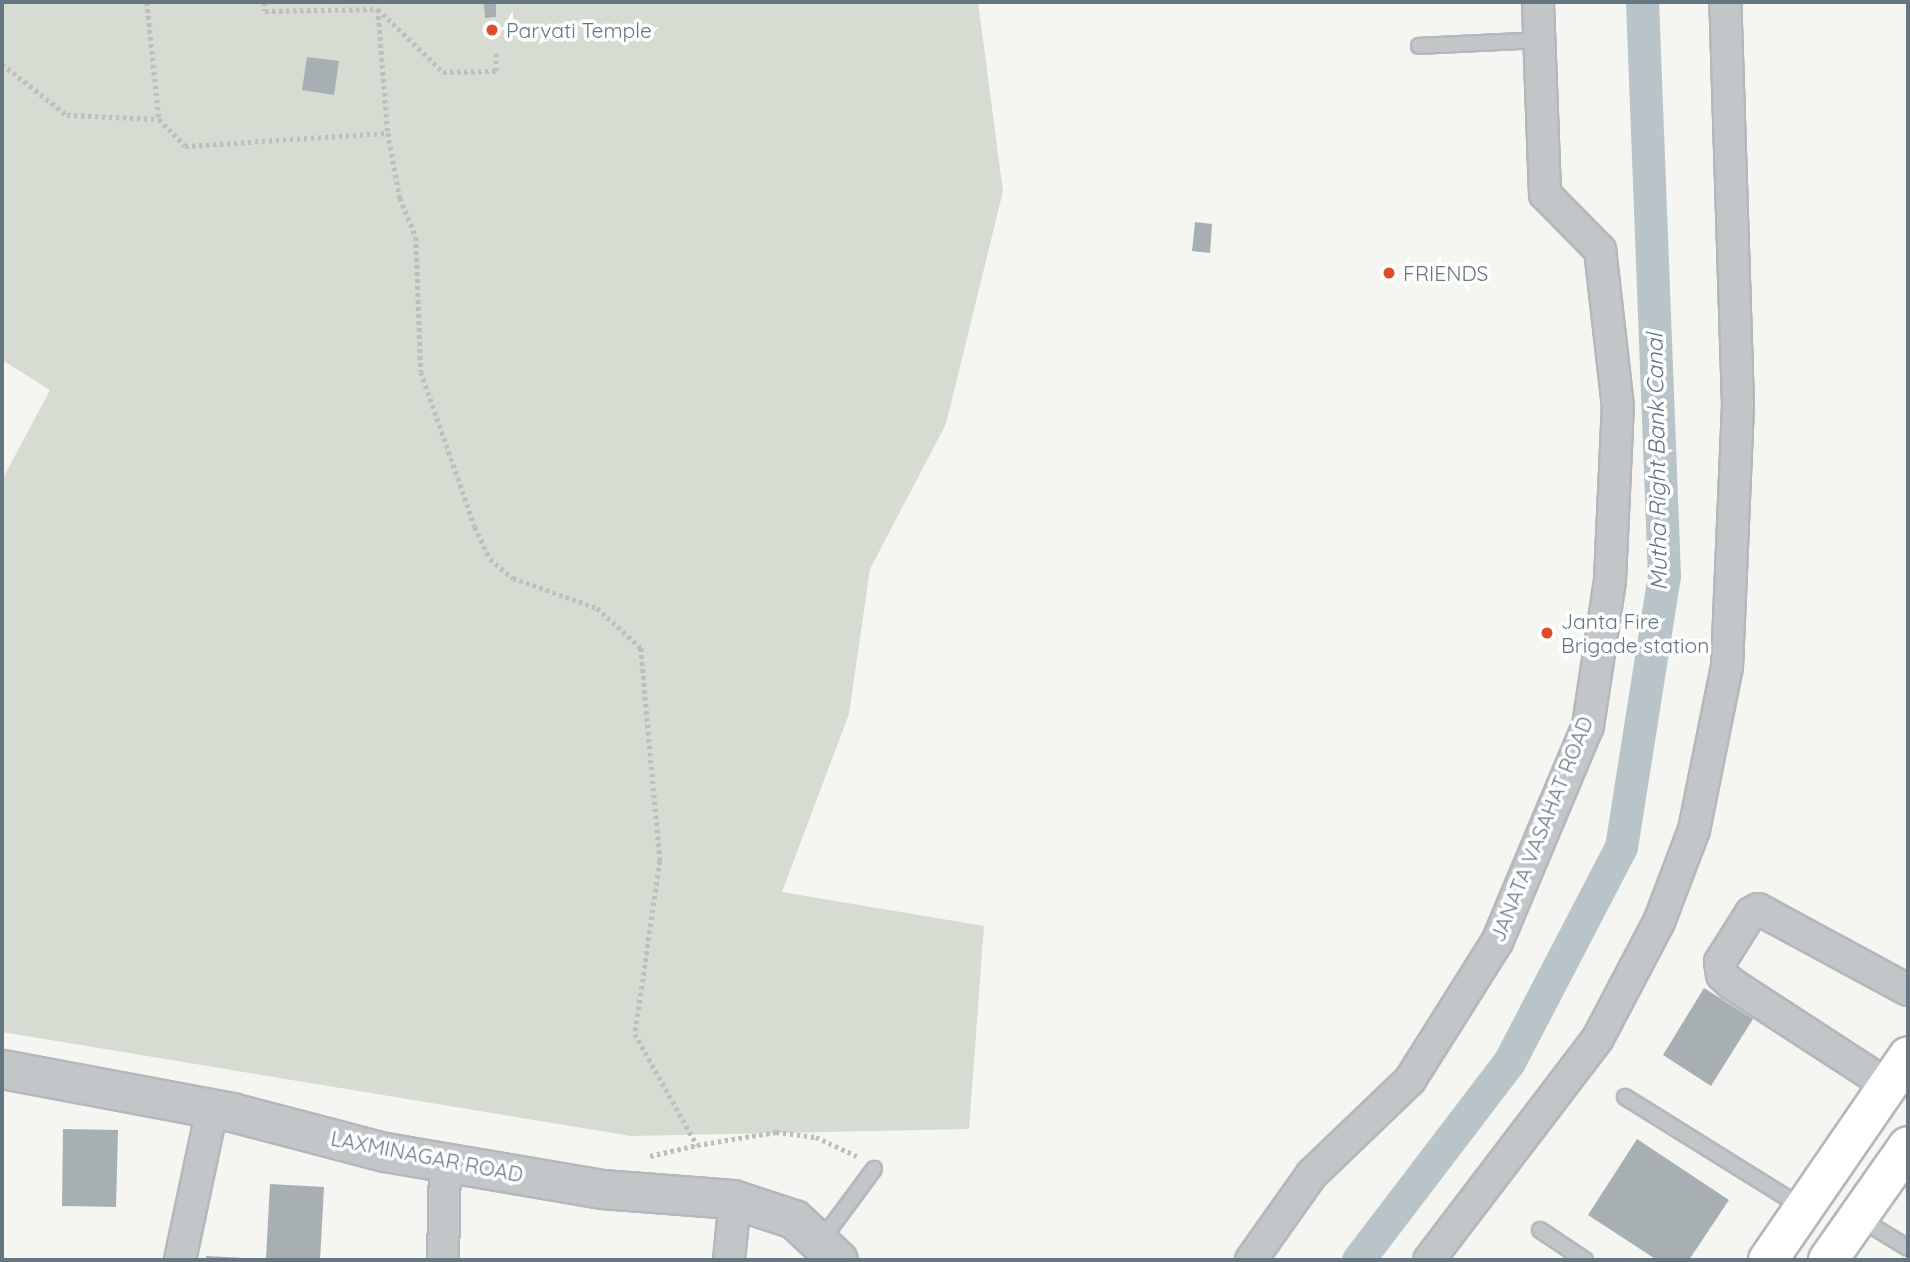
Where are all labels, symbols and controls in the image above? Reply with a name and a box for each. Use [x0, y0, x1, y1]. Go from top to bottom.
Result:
place label: Parvati Temple [506, 17, 652, 43]
marker: Parvati Temple [484, 22, 500, 38]
place label: FRIENDS [1403, 260, 1488, 286]
marker: FRIENDS [1381, 265, 1397, 281]
water label: Mutha Right Bank Canal [1641, 333, 1673, 591]
place label: Janta Fire Brigade station [1561, 608, 1709, 658]
marker: Janta Fire Brigade station [1539, 625, 1555, 641]
street label: JANATA VASAHAT ROAD [1484, 713, 1598, 945]
street label: LAXMINAGAR ROAD [329, 1125, 525, 1187]

